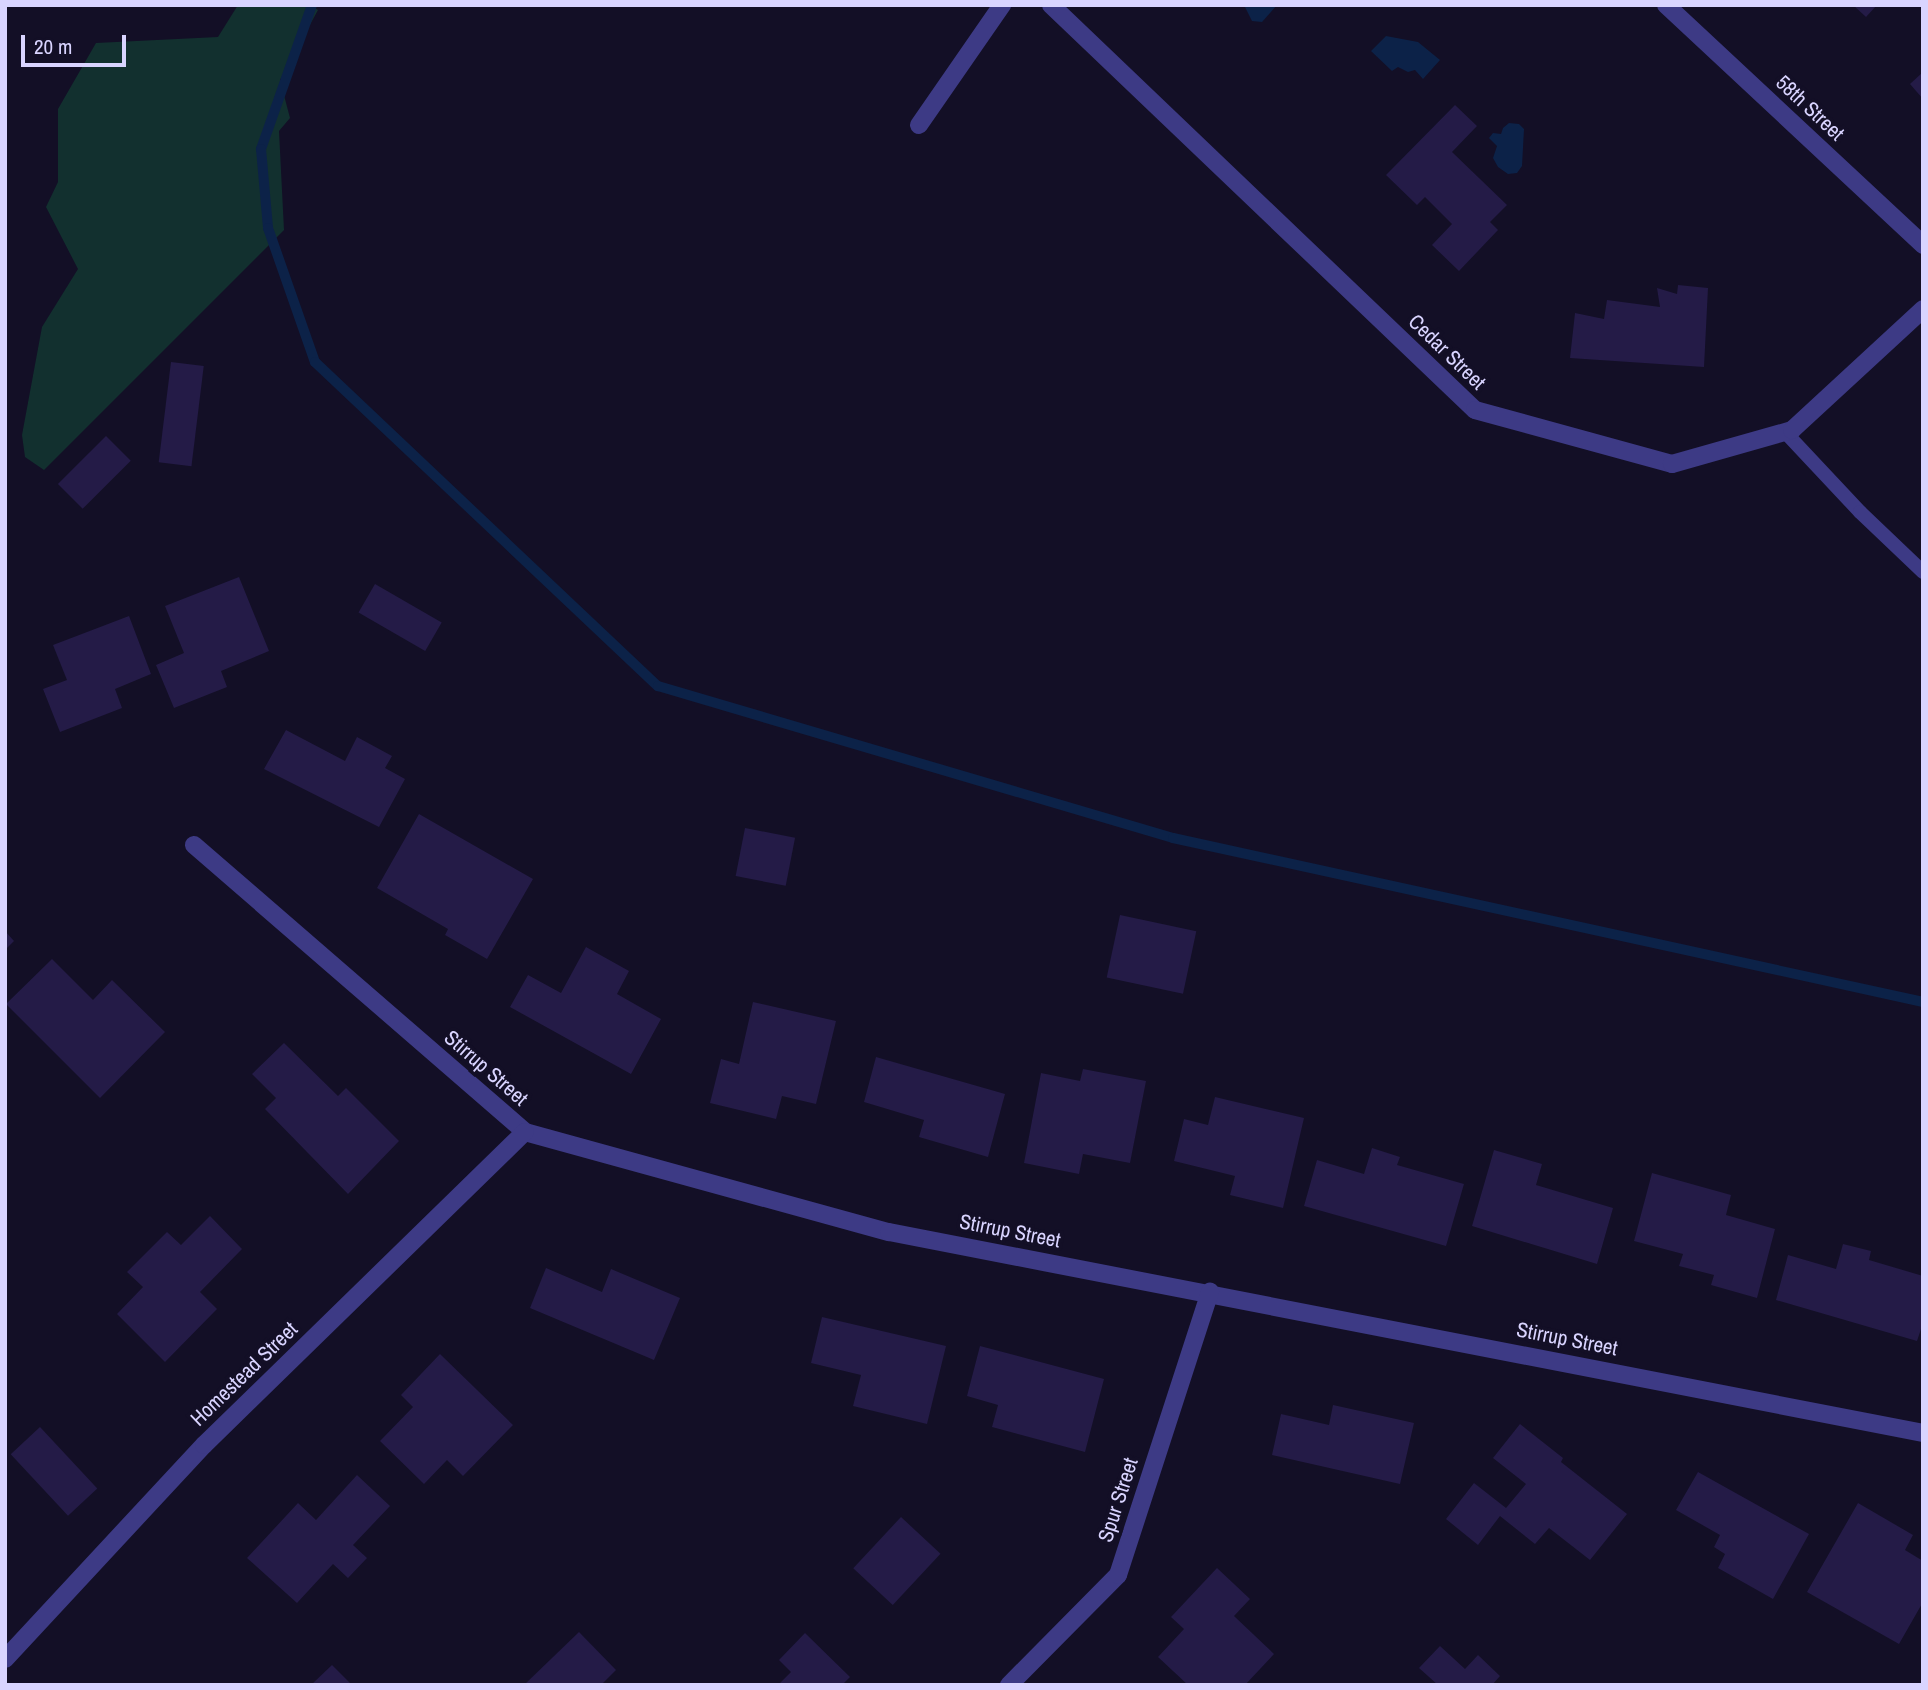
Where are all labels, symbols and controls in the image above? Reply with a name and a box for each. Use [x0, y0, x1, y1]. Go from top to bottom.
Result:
scale bar [24, 21, 130, 65]
text: 20 m [34, 32, 72, 61]
street label: 58th Street [1771, 70, 1849, 146]
street label: Cedar Street [1403, 309, 1491, 395]
street label: Stirrup Street [439, 1025, 533, 1111]
street label: Stirrup Street [957, 1209, 1063, 1253]
street label: Homestead Street [185, 1317, 303, 1431]
street label: Stirrup Street [1514, 1317, 1620, 1361]
street label: Spur Street [1093, 1455, 1143, 1545]

